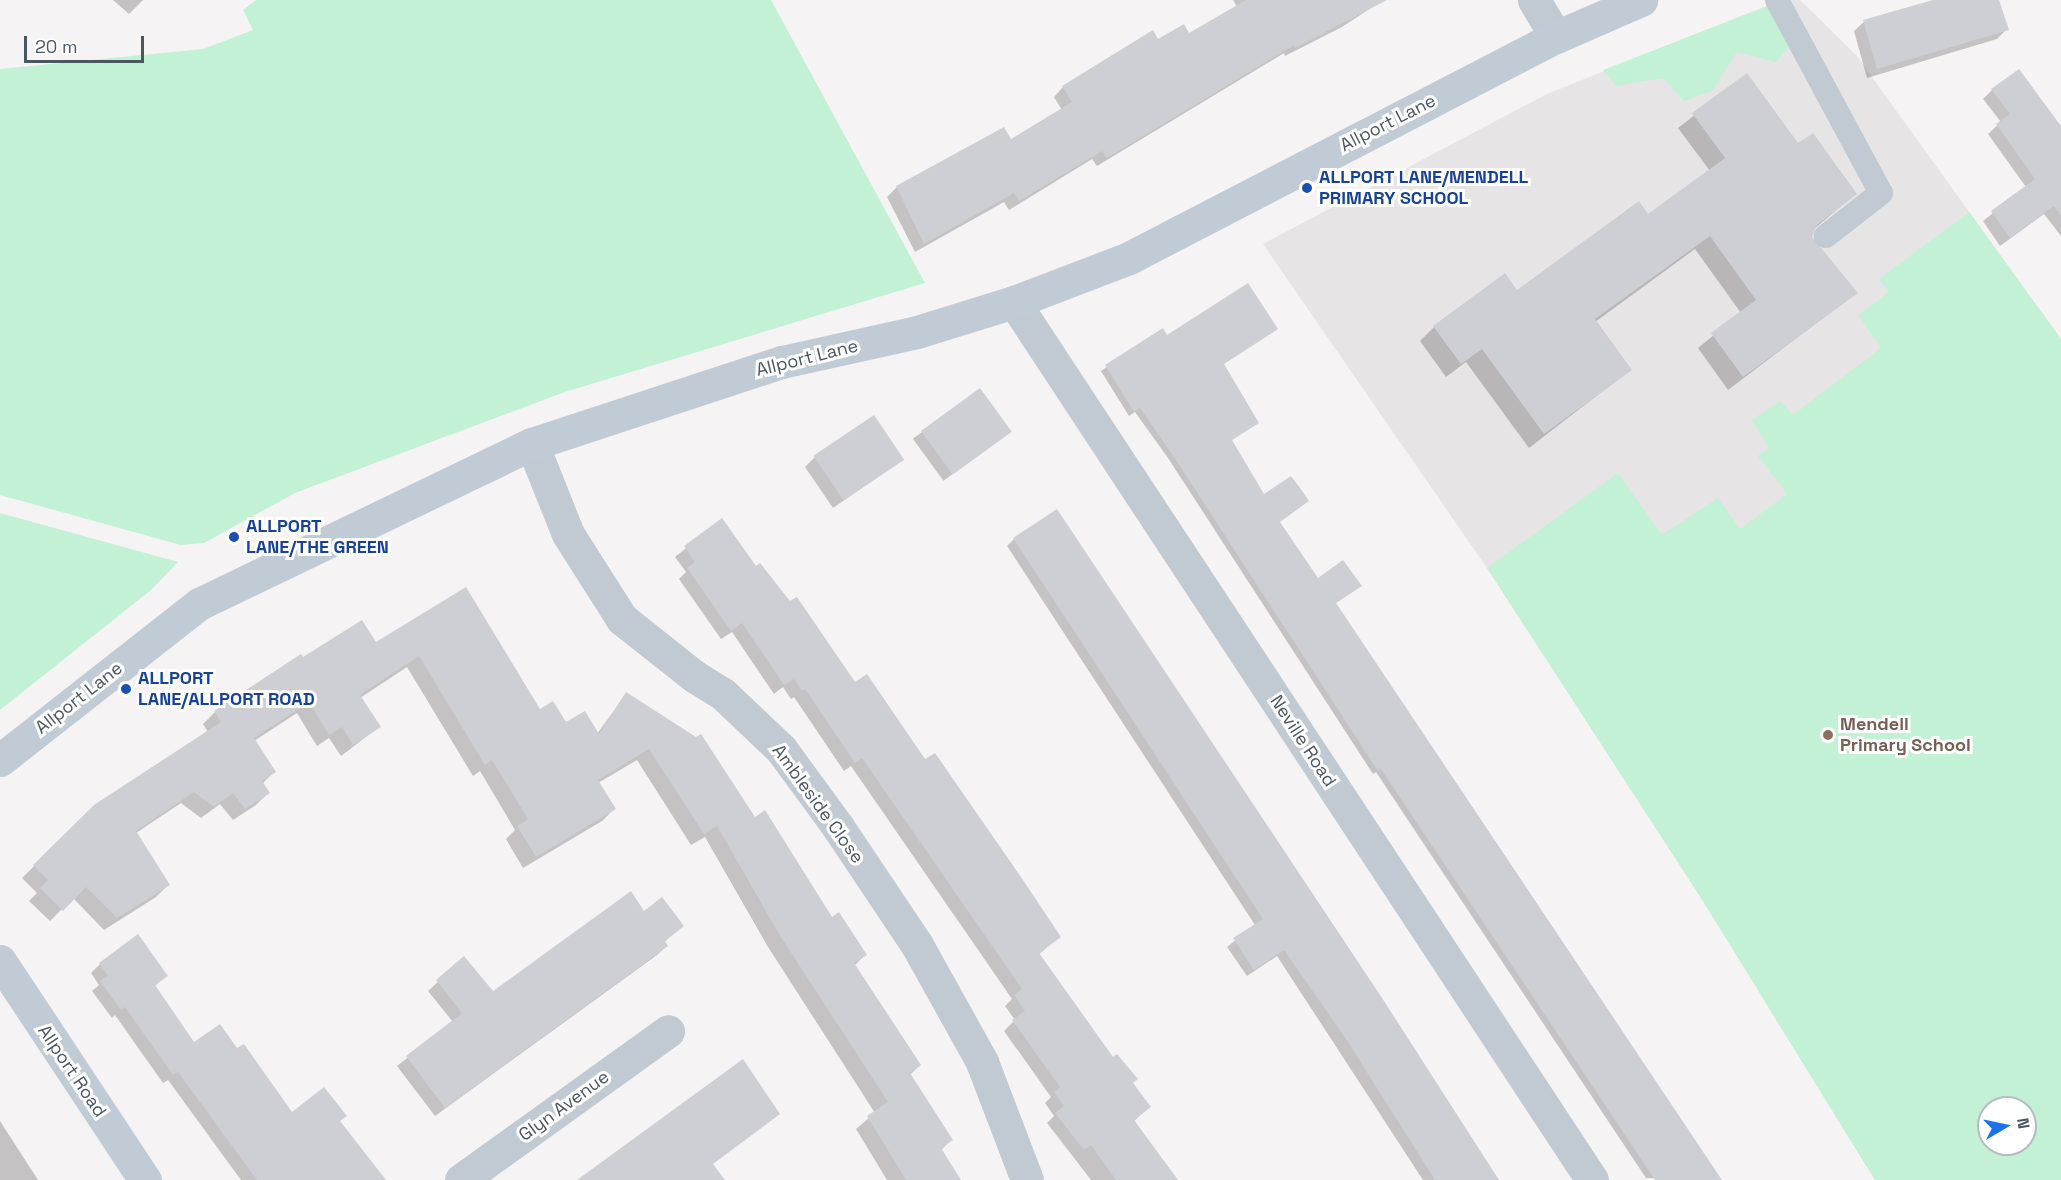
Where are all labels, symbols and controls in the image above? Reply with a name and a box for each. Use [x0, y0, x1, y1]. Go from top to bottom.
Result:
scale bar [27, 24, 147, 62]
text: 20 m [35, 35, 78, 58]
street label: Allport Lane [1337, 90, 1439, 156]
place label: ALLPORT LANE/MENDELL PRIMARY SCHOOL [1319, 167, 1529, 210]
marker: ALLPORT LANE/MENDELL PRIMARY SCHOOL [1300, 181, 1314, 195]
street label: Allport Lane [754, 335, 860, 381]
place label: ALLPORT LANE/THE GREEN [246, 516, 389, 558]
marker: ALLPORT LANE/THE GREEN [227, 530, 241, 544]
street label: Allport Lane [31, 657, 127, 739]
place label: ALLPORT LANE/ALLPORT ROAD [138, 668, 315, 710]
marker: ALLPORT LANE/ALLPORT ROAD [119, 682, 133, 696]
street label: Neville Road [1265, 691, 1341, 791]
place label: Mendell Primary School [1840, 714, 1971, 756]
marker: Mendell Primary School [1821, 728, 1835, 742]
street label: Ambleside Close [768, 740, 868, 868]
street label: Allport Road [33, 1021, 111, 1121]
street label: Glyn Avenue [515, 1066, 613, 1146]
north arrow [1977, 1096, 2037, 1156]
text: N [2012, 1116, 2035, 1130]

